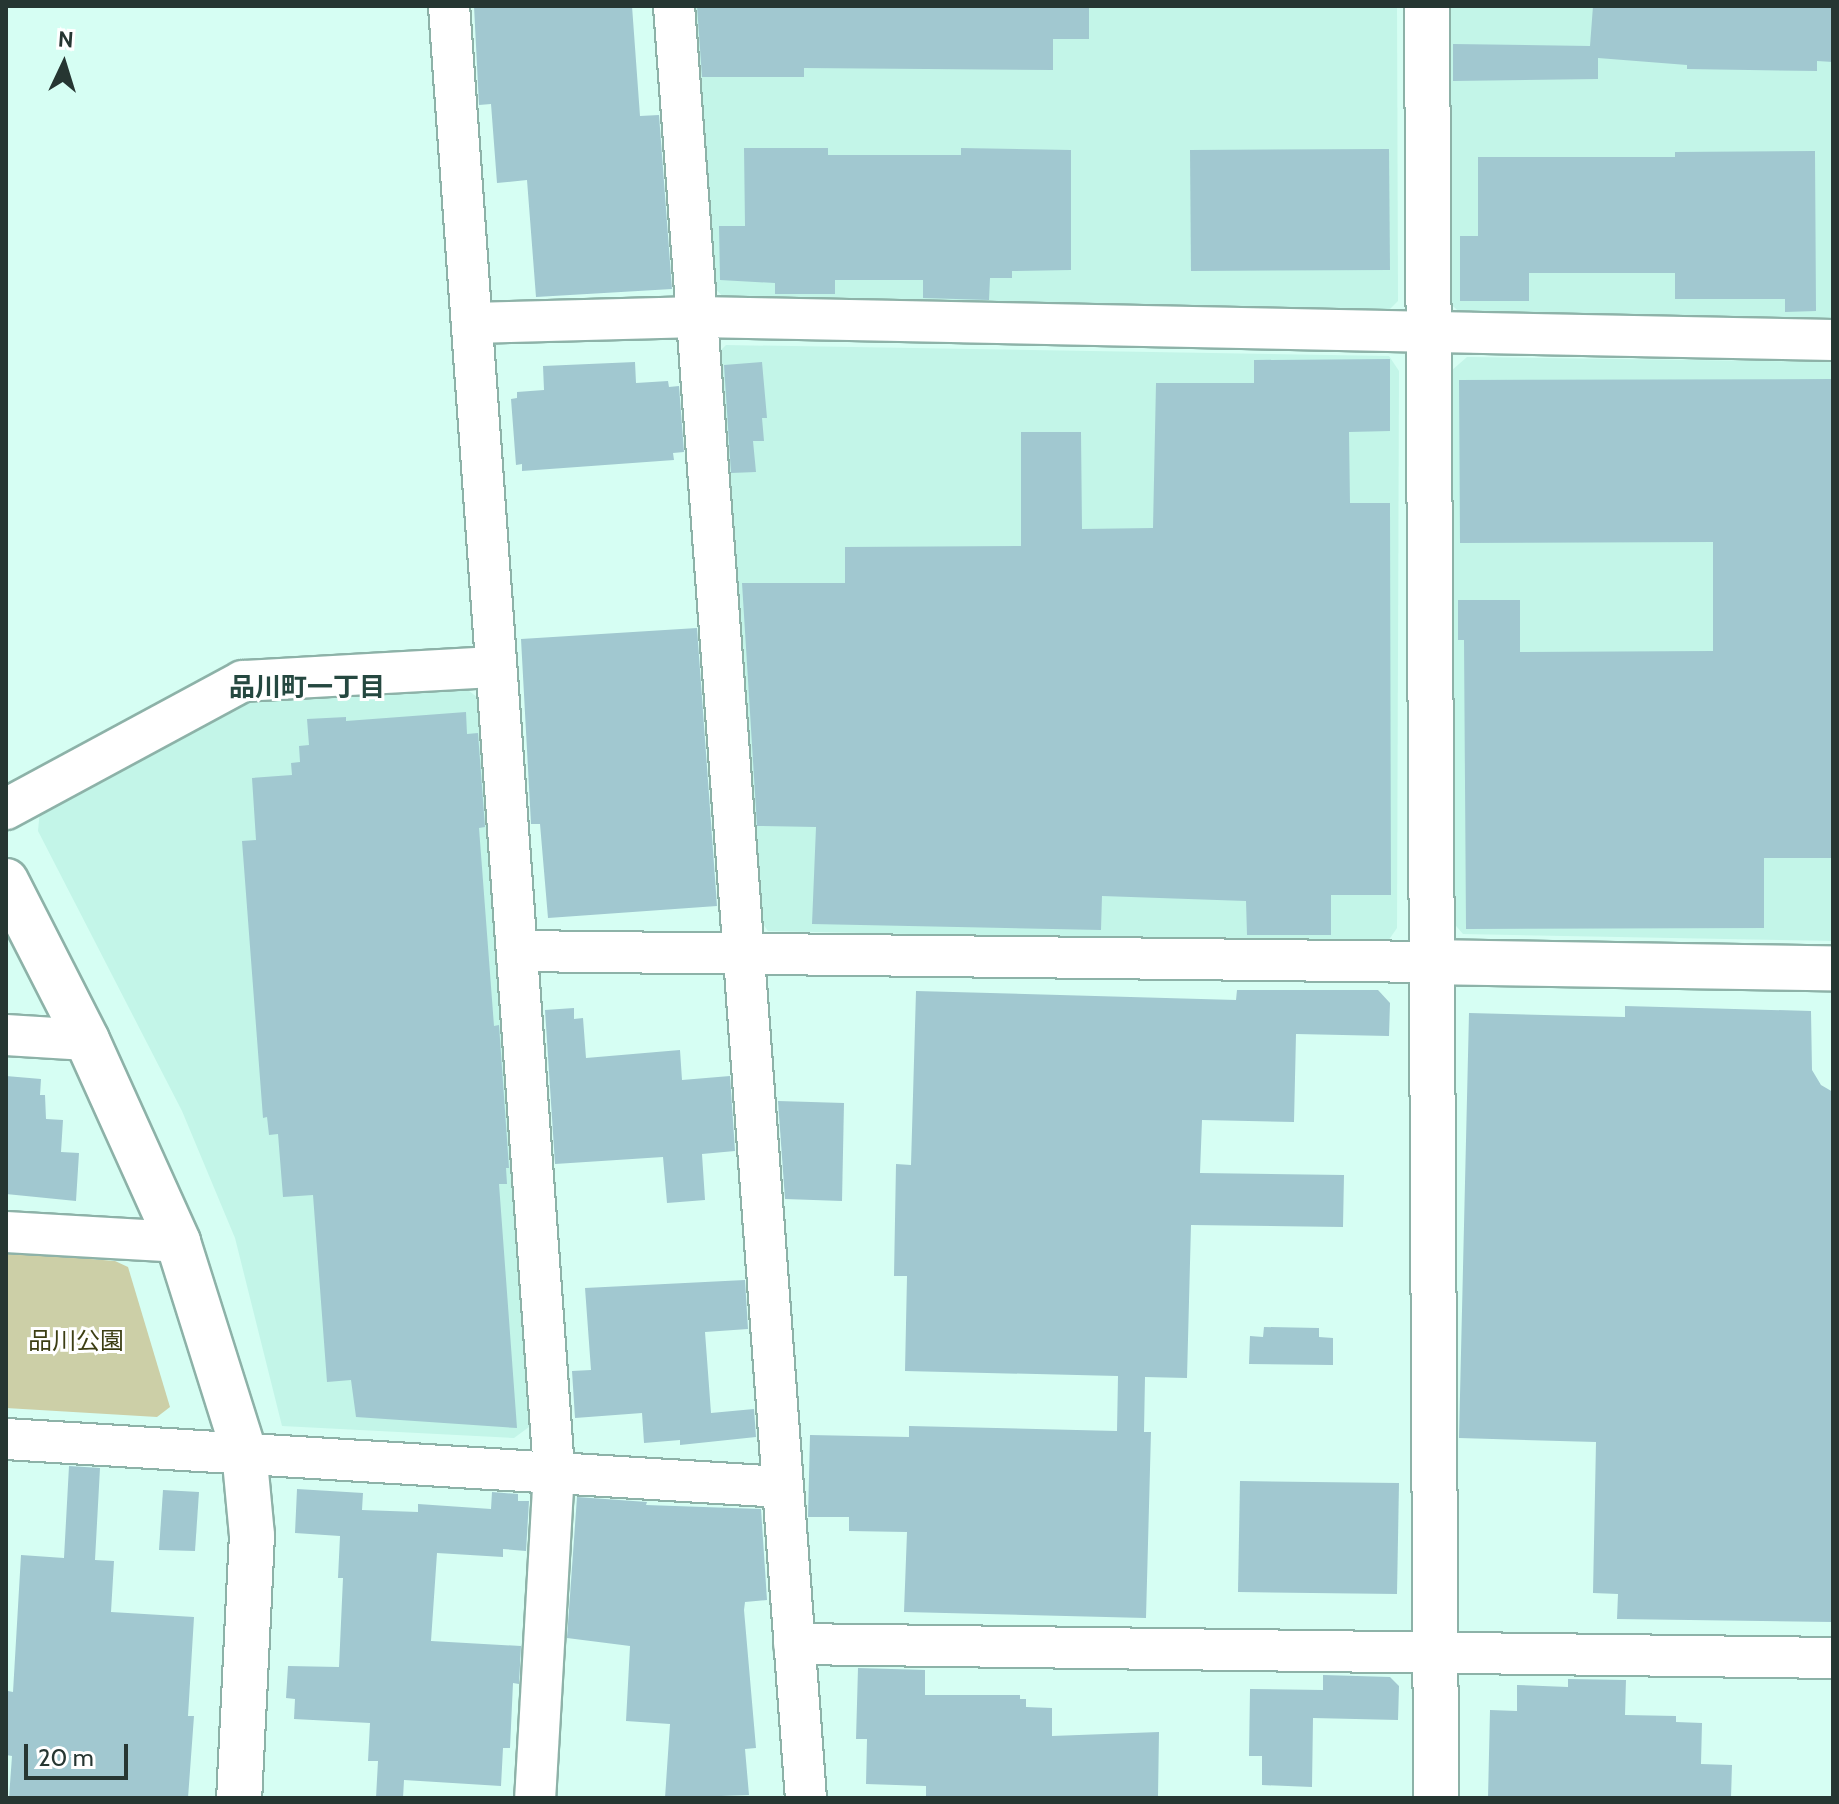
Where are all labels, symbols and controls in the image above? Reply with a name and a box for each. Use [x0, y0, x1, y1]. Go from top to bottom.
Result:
north arrow [24, 24, 104, 104]
text: N [57, 26, 74, 54]
district label: 品川町一丁目 [229, 672, 385, 704]
park label: 品川公園 [28, 1327, 124, 1355]
scale bar [28, 1728, 132, 1778]
text: 20 m [38, 1743, 94, 1772]

